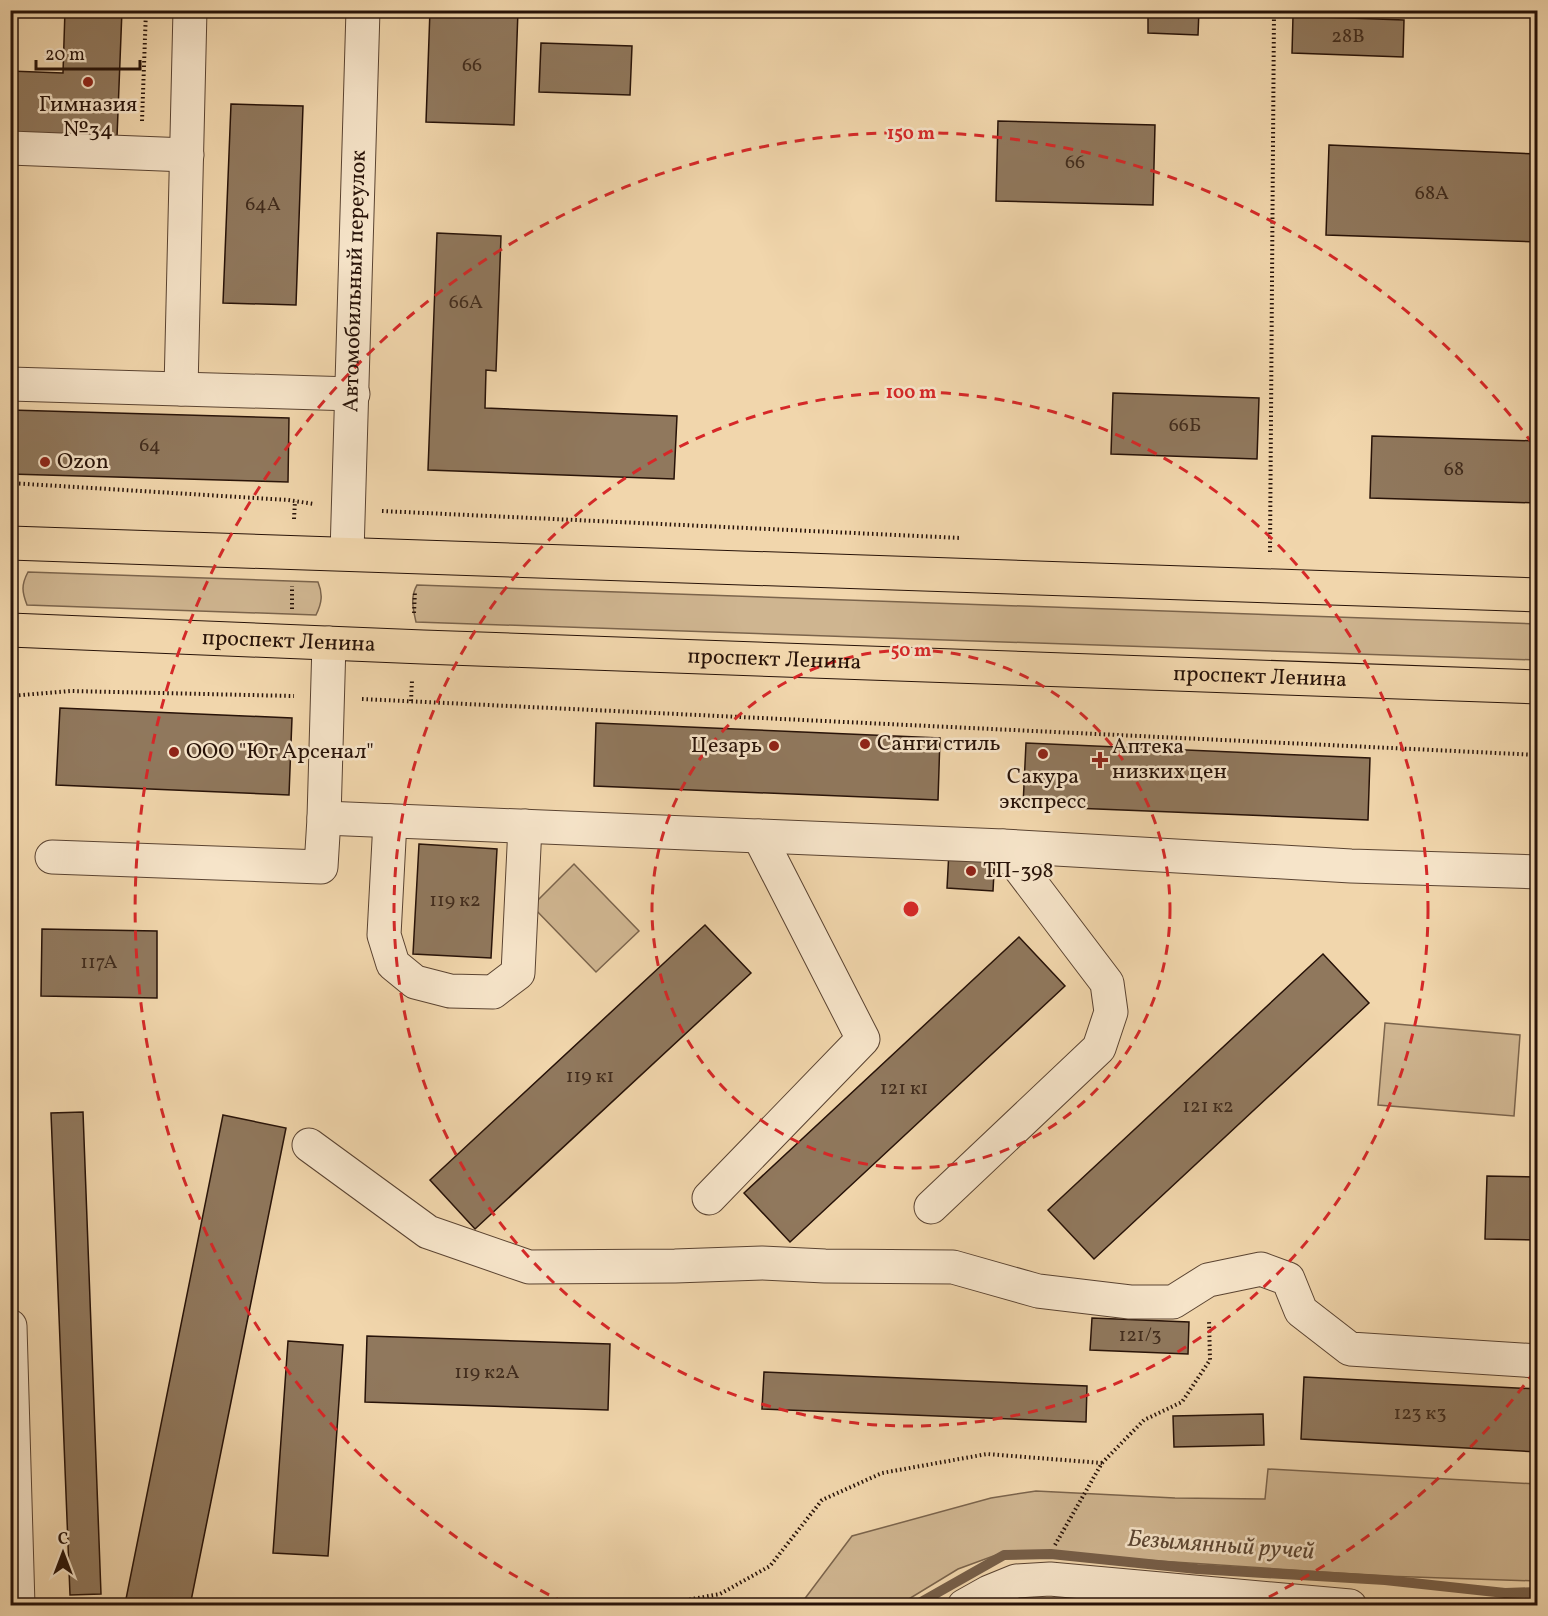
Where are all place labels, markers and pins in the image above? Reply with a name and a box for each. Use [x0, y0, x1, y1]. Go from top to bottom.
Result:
marker: Гимназия №34 [81, 75, 95, 89]
place label: Гимназия №34 [39, 90, 137, 146]
place label: Ozon [57, 447, 109, 478]
marker: Ozon [38, 455, 52, 469]
place label: Санги стиль [877, 729, 1001, 760]
place label: Цезарь [691, 731, 762, 762]
place label: Аптека низких цен [1112, 732, 1227, 788]
place label: ООО "Юг Арсенал" [186, 737, 374, 768]
marker: Санги стиль [858, 737, 872, 751]
marker: Цезарь [767, 739, 781, 753]
marker: ООО "Юг Арсенал" [167, 745, 181, 759]
marker: Сакура экспресс [1036, 747, 1050, 761]
marker: Аптека низких цен [1093, 753, 1107, 767]
place label: Сакура экспресс [1000, 762, 1087, 818]
place label: ТП-398 [983, 856, 1054, 887]
marker: ТП-398 [964, 864, 978, 878]
centre of rings [901, 899, 921, 919]

